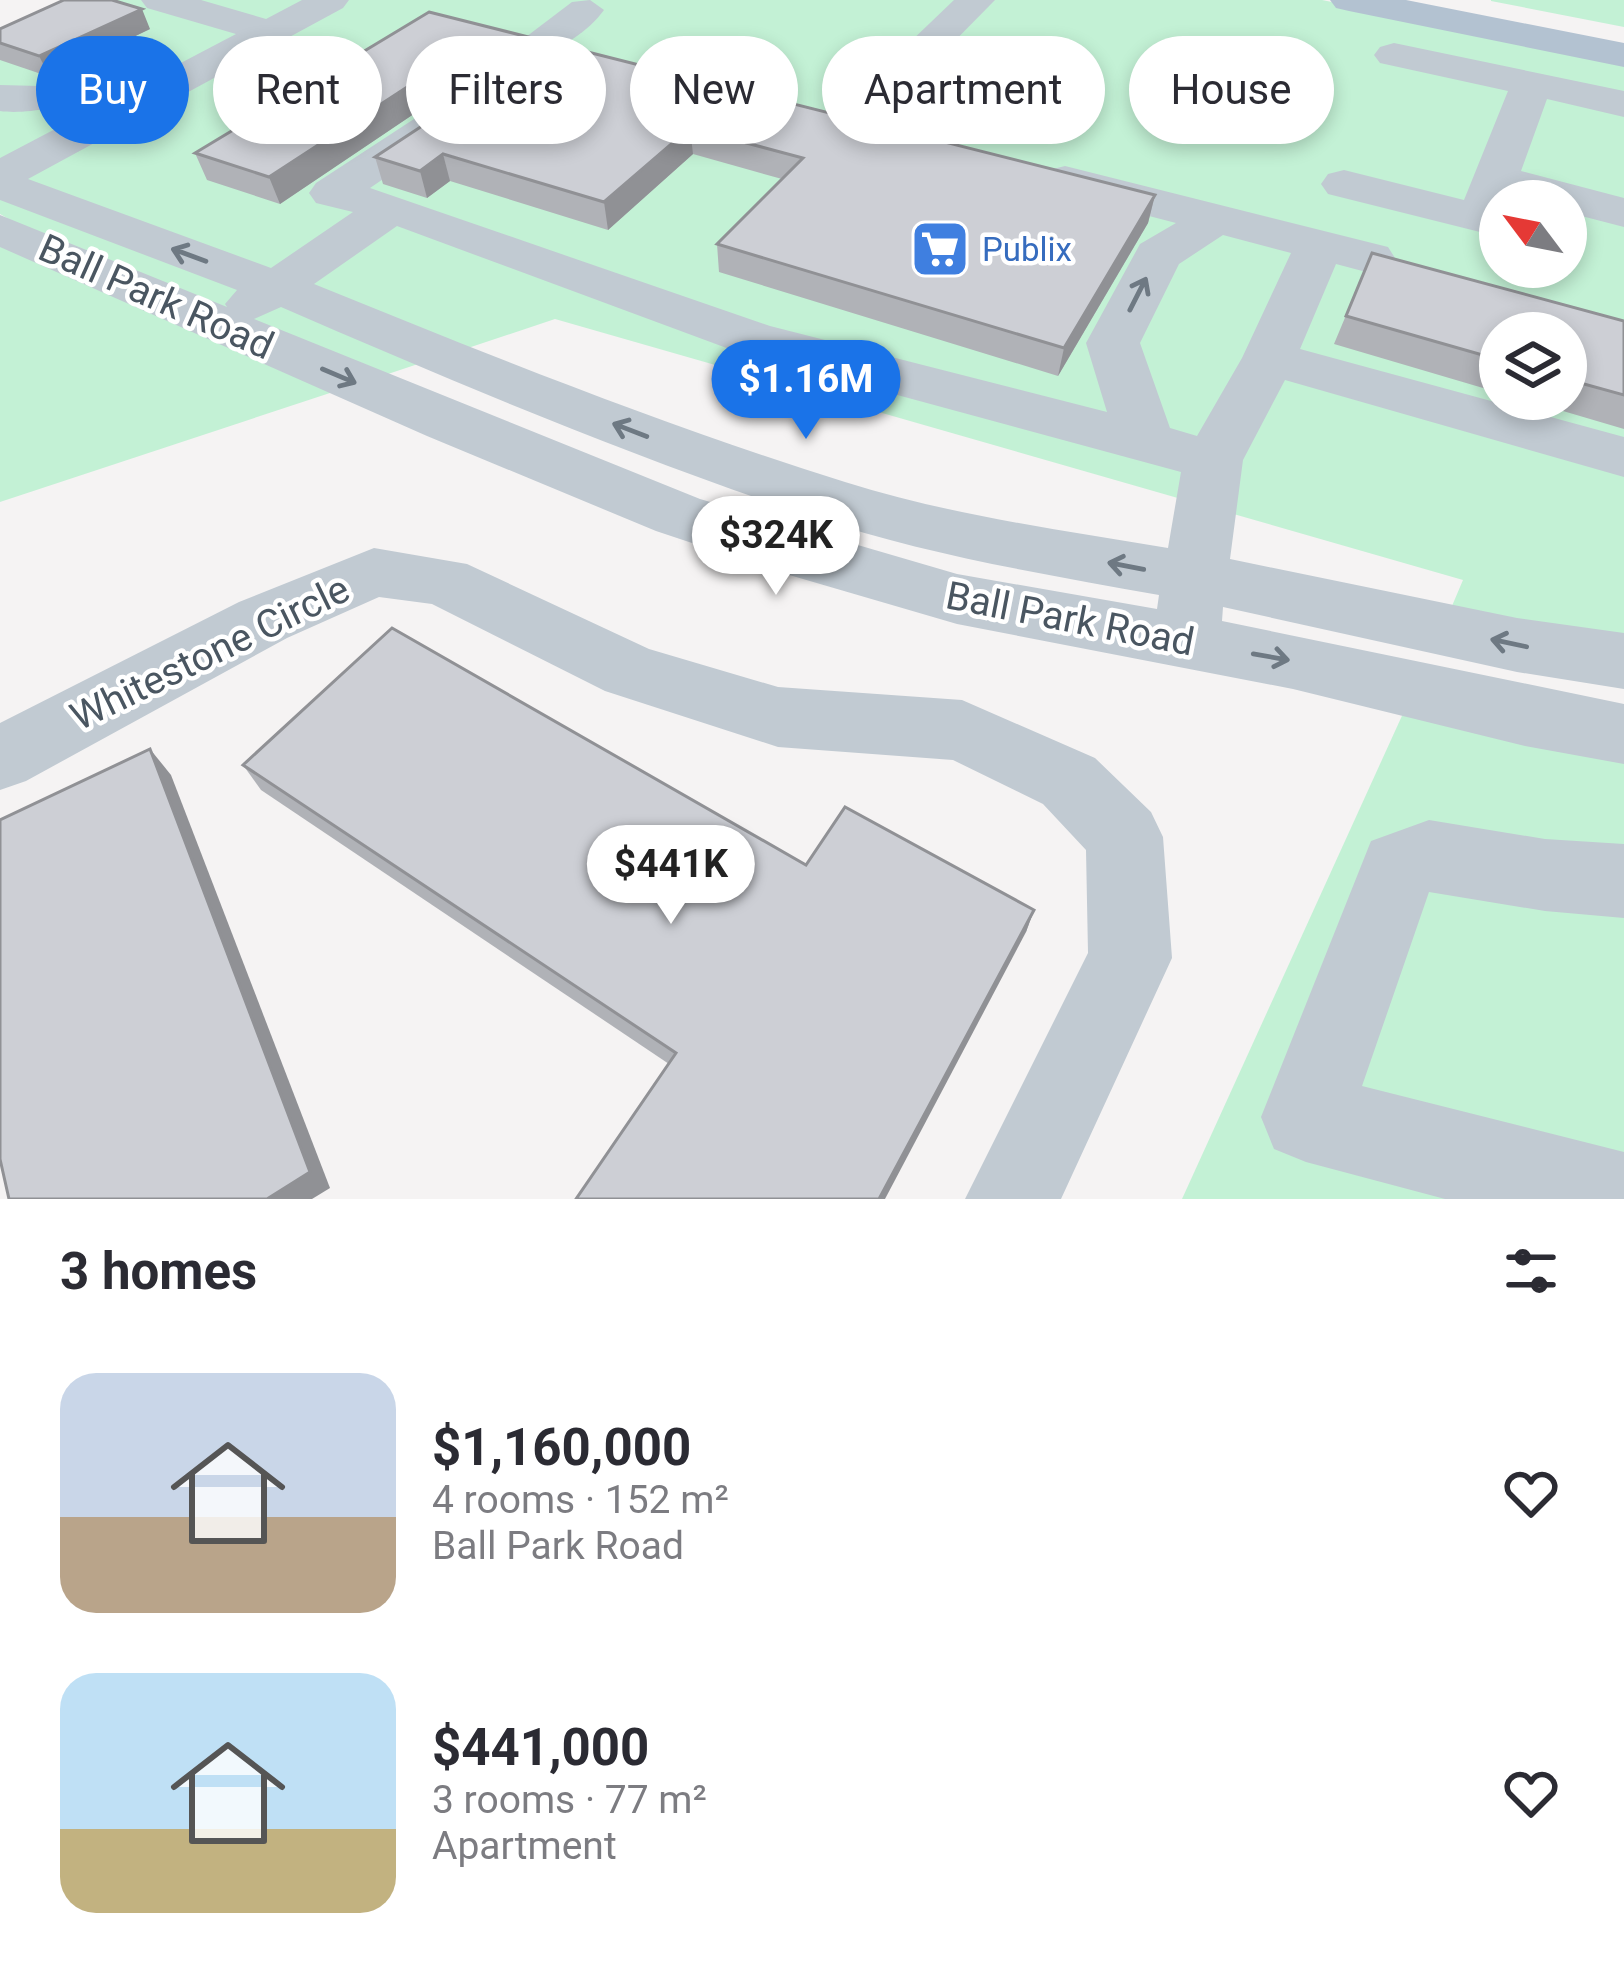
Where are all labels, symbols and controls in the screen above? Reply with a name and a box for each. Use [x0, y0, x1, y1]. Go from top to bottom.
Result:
chip: Buy [36, 36, 189, 144]
chip: Rent [213, 36, 382, 144]
chip: Filters [406, 36, 606, 144]
chip: New [630, 36, 798, 144]
chip: Apartment [822, 36, 1105, 144]
chip: House [1129, 36, 1334, 144]
north arrow [1479, 180, 1587, 288]
map controls [1479, 180, 1587, 420]
supermarket icon: Publix [909, 218, 971, 280]
street label: Ball Park Road [32, 225, 280, 369]
place label: Publix [982, 230, 1072, 269]
one-way arrow [172, 243, 209, 264]
one-way arrow [1127, 277, 1150, 312]
button: layers [1479, 312, 1587, 420]
pin: $1.16M [708, 340, 904, 442]
text: $1.16M [739, 356, 873, 402]
one-way arrow [319, 367, 356, 388]
one-way arrow [612, 418, 649, 440]
pin: $324K [692, 496, 860, 598]
text: $324K [719, 512, 833, 558]
one-way arrow [1108, 554, 1147, 576]
street label: Whitestone Circle [63, 566, 357, 740]
street label: Ball Park Road [942, 572, 1198, 666]
one-way arrow [1490, 631, 1529, 653]
one-way arrow [1251, 647, 1290, 669]
pin: $441K [587, 825, 755, 927]
text: $441K [614, 841, 728, 887]
icon: filters [1498, 1238, 1564, 1304]
text: 3 homes [60, 1242, 257, 1301]
text: $1,160,000 [432, 1418, 691, 1477]
icon: home [156, 1421, 300, 1565]
icon: heart [1498, 1460, 1564, 1526]
text: 4 rooms · 152 m² [432, 1477, 729, 1523]
text: Ball Park Road [432, 1523, 684, 1569]
text: $441,000 [432, 1718, 649, 1777]
icon: home [156, 1721, 300, 1865]
icon: heart [1498, 1760, 1564, 1826]
text: 3 rooms · 77 m² [432, 1777, 707, 1823]
text: Apartment [432, 1823, 617, 1869]

